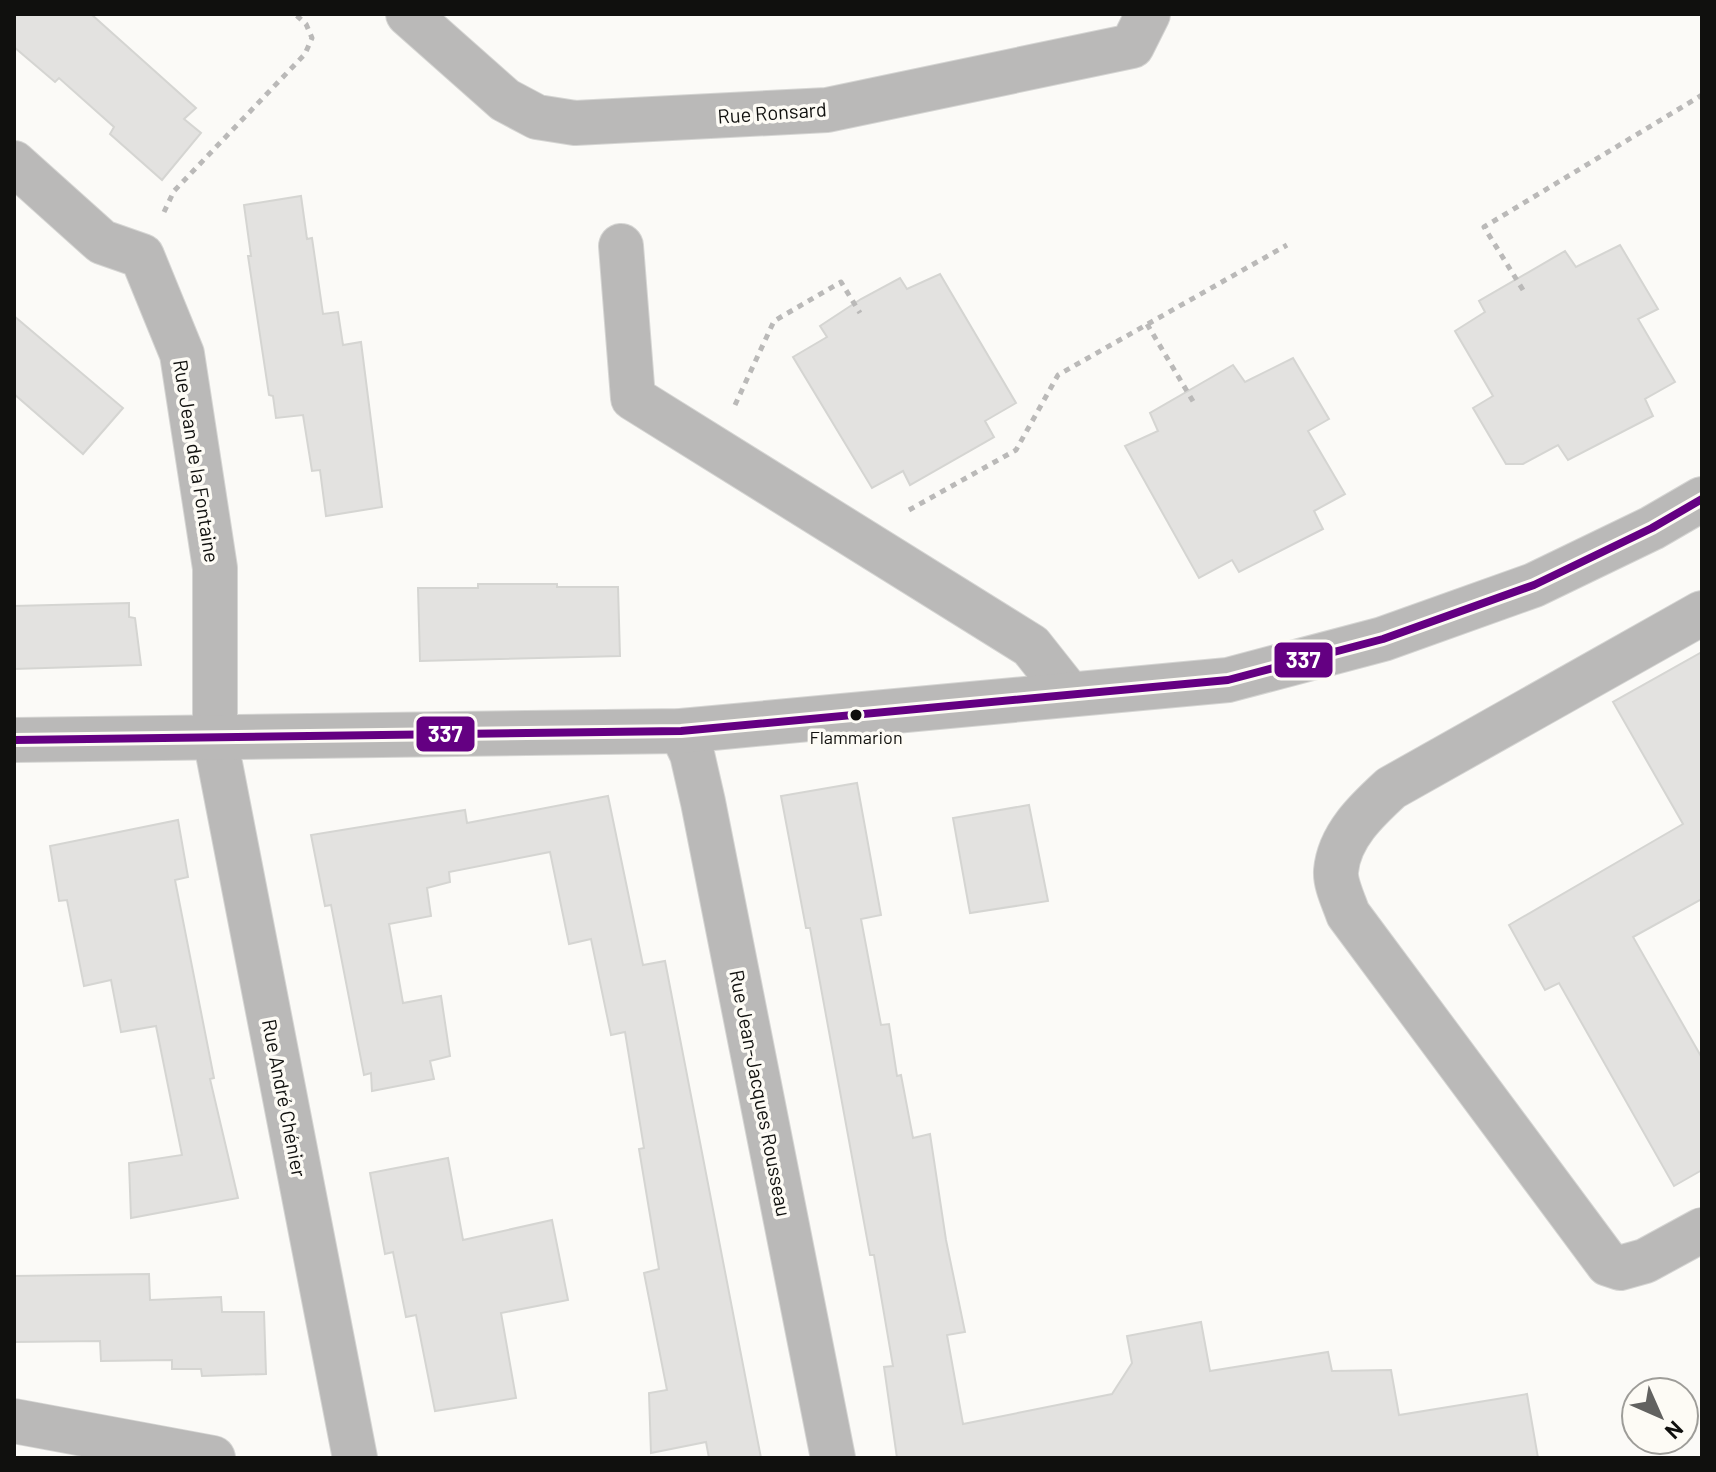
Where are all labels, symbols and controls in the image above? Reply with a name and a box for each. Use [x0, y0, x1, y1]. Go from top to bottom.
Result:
street label: Rue Ronsard [717, 96, 827, 128]
street label: Rue Jean de la Fontaine [169, 358, 225, 564]
line badge: 337 [1273, 641, 1334, 679]
text: 337 [1286, 646, 1320, 672]
marker: Flammarion [848, 707, 864, 723]
line badge: 337 [415, 715, 476, 753]
text: 337 [428, 720, 462, 746]
place label: Flammarion [809, 726, 903, 748]
street label: Rue Jean-Jacques Rousseau [725, 968, 797, 1218]
street label: Rue André Chénier [258, 1017, 312, 1179]
north arrow [1620, 1376, 1700, 1456]
text: N [1660, 1416, 1689, 1445]

